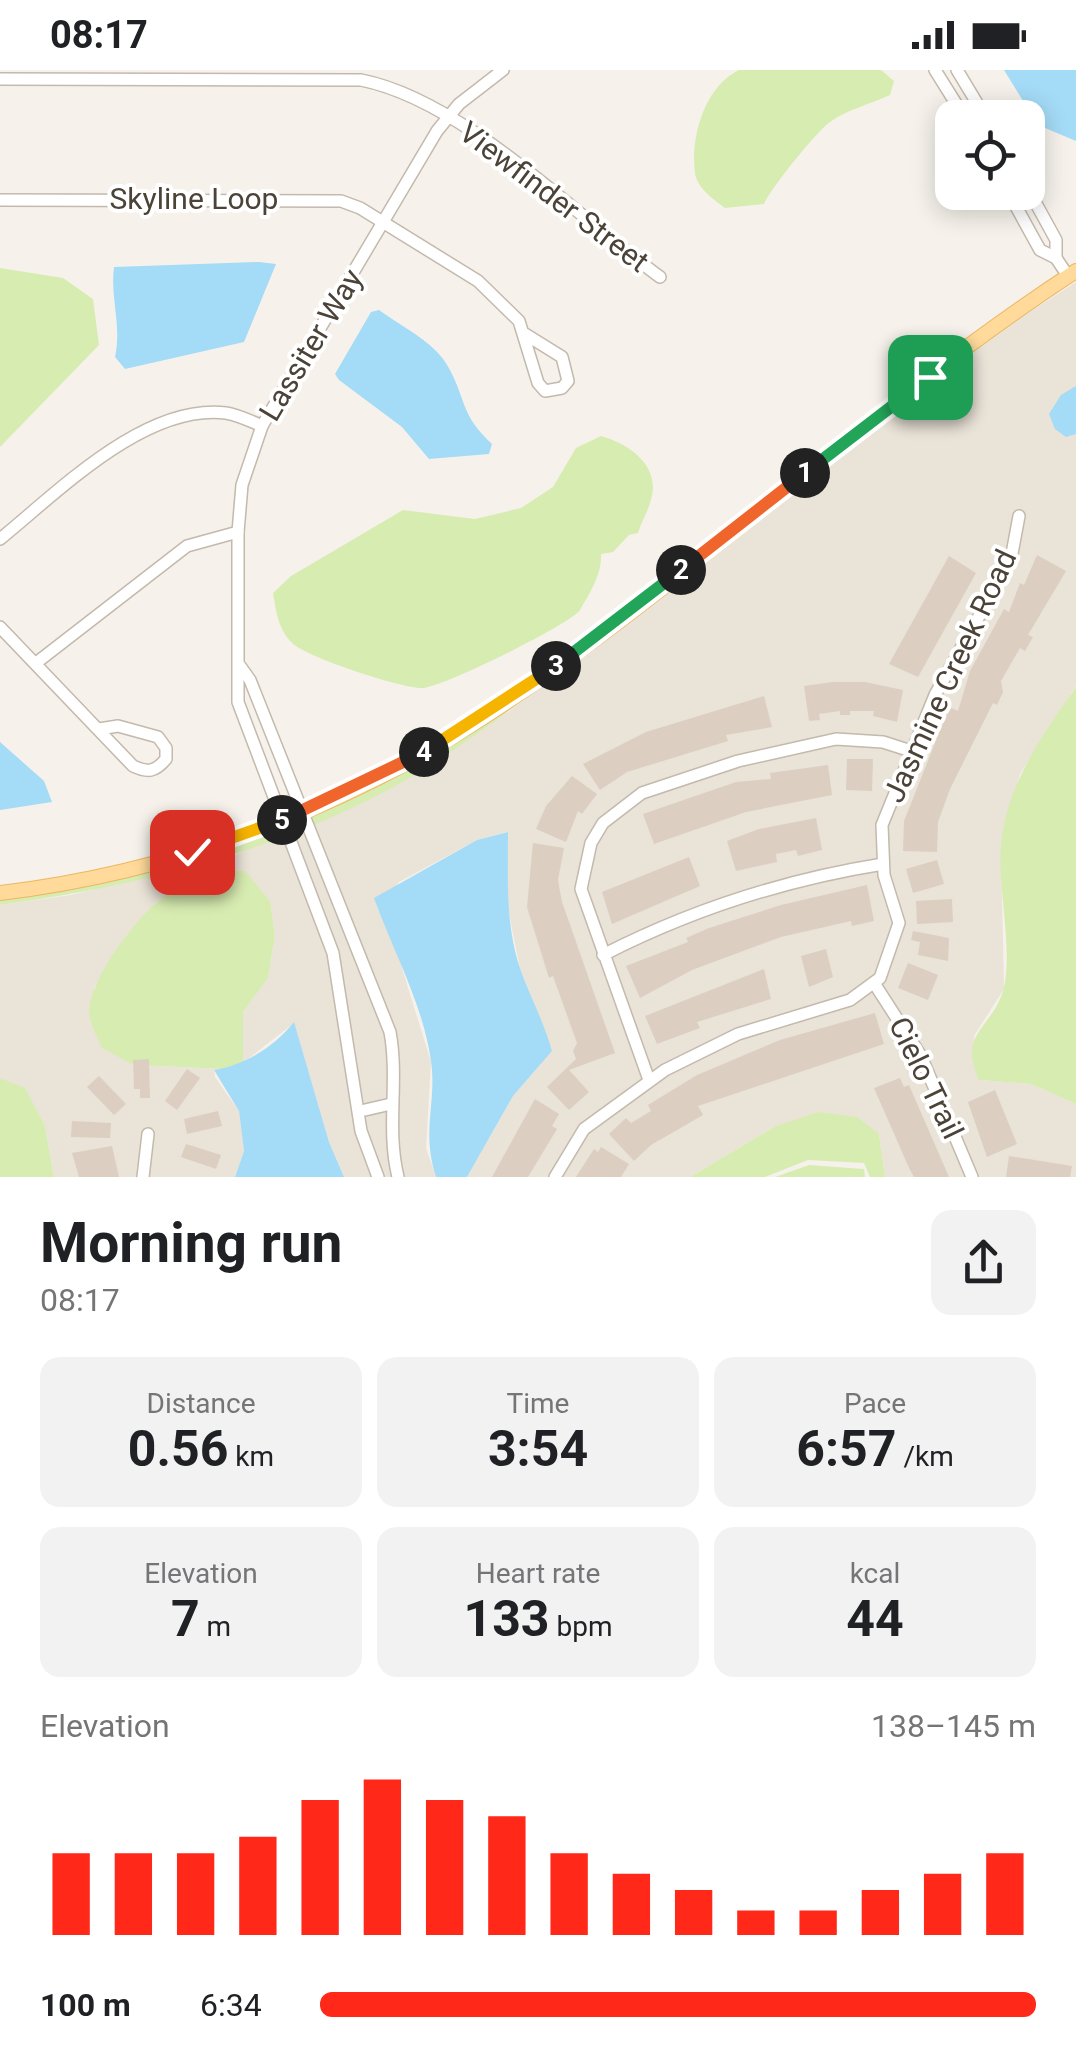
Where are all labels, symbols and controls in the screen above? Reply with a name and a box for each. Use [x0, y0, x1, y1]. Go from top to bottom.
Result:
text: 08:17 [50, 13, 148, 57]
map controls [935, 100, 1045, 210]
button: locate [935, 100, 1045, 210]
street label: Viewfinder Street [453, 114, 656, 279]
street label: Skyline Loop [110, 181, 278, 216]
street label: Lassiter Way [252, 263, 369, 427]
pin [888, 335, 973, 420]
icon: arrive [903, 350, 958, 405]
pin: 1 [780, 448, 830, 498]
text: 1 [797, 456, 813, 489]
street label: Jasmine Creek Road [876, 544, 1023, 808]
pin: 2 [656, 545, 706, 595]
text: 2 [673, 553, 689, 586]
pin: 3 [531, 641, 581, 691]
text: 3 [548, 649, 564, 682]
pin: 4 [399, 727, 449, 777]
text: 4 [416, 735, 432, 768]
pin: 5 [257, 795, 307, 845]
text: 5 [274, 803, 290, 836]
pin [150, 810, 235, 895]
icon: check [165, 825, 220, 880]
street label: Cielo Trail [882, 1011, 971, 1144]
button: share [931, 1210, 1036, 1315]
text: Morning run [40, 1211, 342, 1275]
text: 08:17 [40, 1281, 120, 1319]
text: Distance [147, 1387, 256, 1420]
text: Time [507, 1387, 569, 1420]
text: Pace [844, 1387, 906, 1420]
text: 0.56 [128, 1420, 228, 1478]
text: 3:54 [488, 1420, 588, 1478]
text: 6:57 [796, 1420, 896, 1478]
text: km [228, 1440, 274, 1473]
text: /km [896, 1440, 954, 1473]
text: Elevation [144, 1557, 258, 1590]
text: Heart rate [476, 1557, 600, 1590]
text: kcal [850, 1557, 900, 1590]
text: 7 [171, 1590, 200, 1648]
text: 133 [463, 1590, 550, 1648]
text: 44 [846, 1590, 904, 1648]
text: m [200, 1610, 231, 1643]
text: bpm [550, 1610, 613, 1643]
text: Elevation [40, 1707, 170, 1745]
text: 138–145 m [871, 1707, 1036, 1745]
text: 100 m [40, 1986, 131, 2024]
text: 6:34 [200, 1986, 262, 2024]

